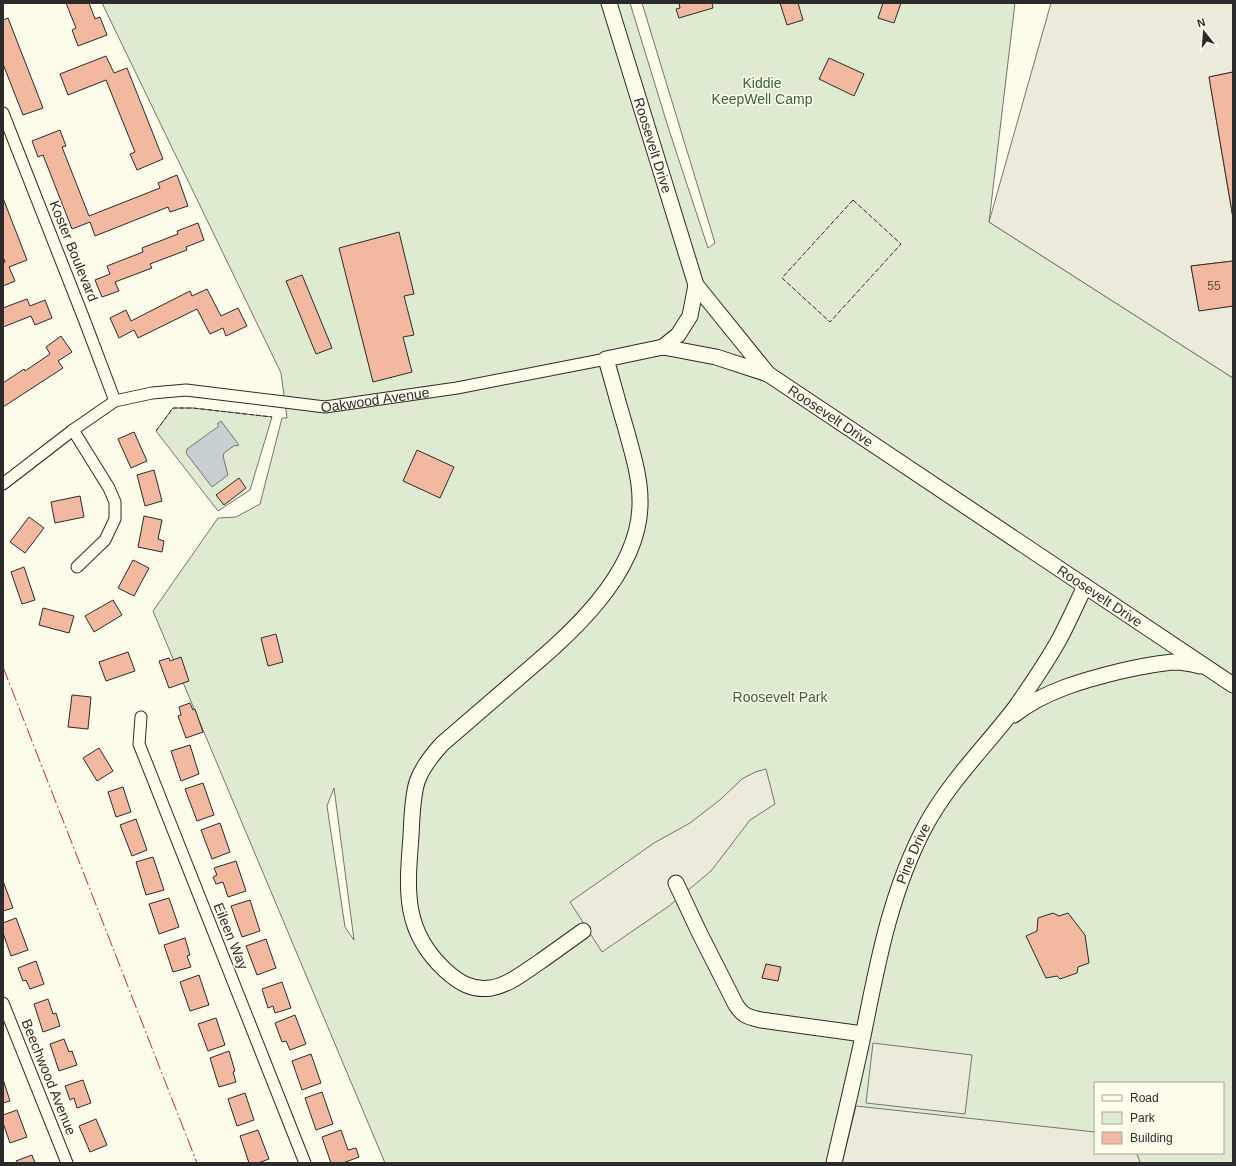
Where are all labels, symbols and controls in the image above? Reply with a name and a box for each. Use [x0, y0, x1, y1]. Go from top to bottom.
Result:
north arrow [1184, 12, 1224, 52]
text: N [1196, 16, 1207, 29]
park label: Kiddie KeepWell Camp [712, 75, 813, 107]
street label: Roosevelt Drive [631, 96, 675, 195]
street label: Koster Boulevard [46, 198, 102, 304]
house number: 55 [1207, 279, 1221, 293]
street label: Roosevelt Drive [785, 382, 876, 450]
street label: Oakwood Avenue [320, 384, 431, 416]
street label: Roosevelt Drive [1054, 562, 1146, 630]
park label: Roosevelt Park [733, 689, 828, 705]
street label: Pine Drive [893, 820, 934, 886]
street label: Eileen Way [210, 900, 252, 972]
street label: Beechwood Avenue [18, 1017, 80, 1137]
legend [1094, 1082, 1224, 1154]
text: Road [1130, 1091, 1159, 1105]
text: Park [1130, 1111, 1156, 1125]
text: Building [1130, 1131, 1173, 1145]

